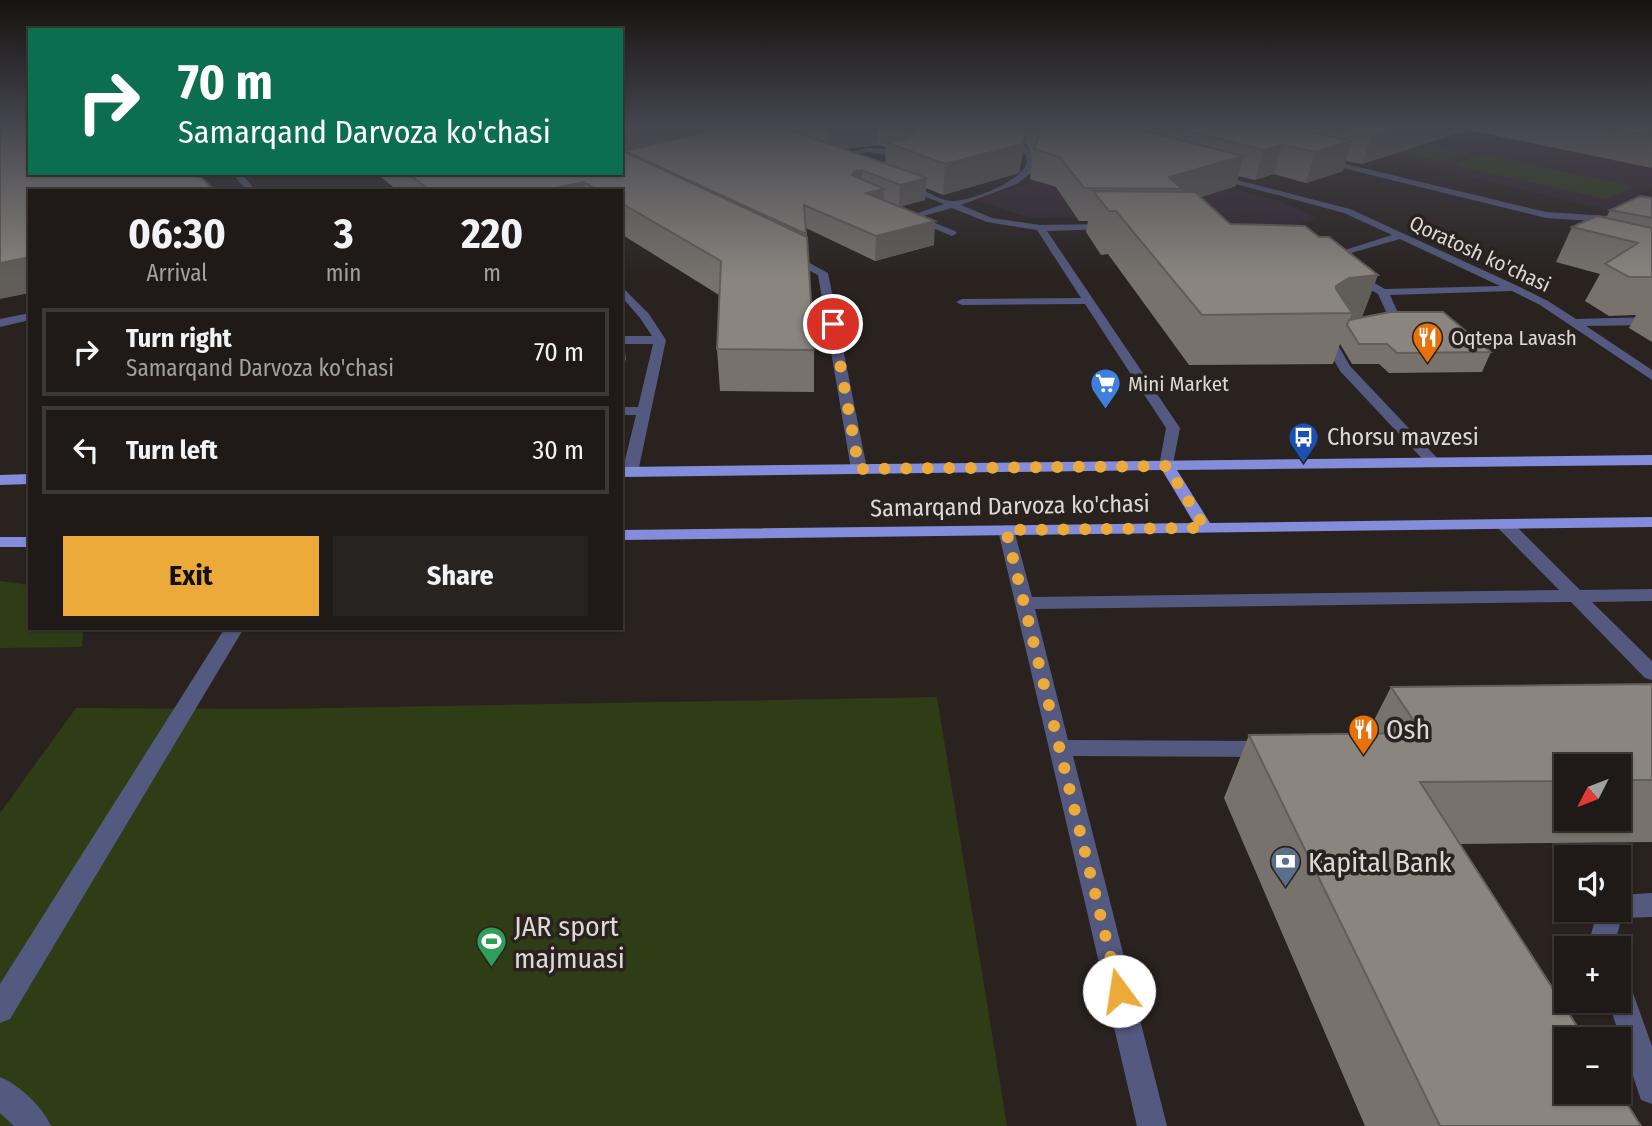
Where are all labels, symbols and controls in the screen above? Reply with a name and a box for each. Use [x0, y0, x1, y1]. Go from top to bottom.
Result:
text: 70 m [178, 53, 273, 112]
icon: right [63, 56, 154, 147]
text: Samarqand Darvoza ko'chasi [178, 113, 551, 151]
text: 06:30 [128, 209, 226, 259]
text: 3 [334, 209, 354, 259]
text: 220 [461, 209, 523, 259]
street label: Qoratosh ko'chasi [1405, 210, 1555, 298]
text: Arrival [146, 259, 207, 287]
text: min [326, 259, 361, 287]
text: m [483, 259, 501, 287]
pin [803, 294, 863, 354]
icon: arrive [814, 305, 852, 343]
restaurant icon: Oqtepa Lavash [1411, 321, 1445, 365]
text: Turn right [126, 323, 232, 354]
place label: Oqtepa Lavash [1451, 325, 1577, 351]
icon: right [67, 333, 105, 371]
text: 70 m [534, 337, 584, 368]
text: Samarqand Darvoza ko'chasi [126, 354, 394, 382]
supermarket icon: Mini Market [1088, 367, 1122, 411]
place label: Mini Market [1128, 371, 1229, 397]
bus stop icon: Chorsu mavzesi [1287, 420, 1321, 464]
place label: Chorsu mavzesi [1327, 423, 1479, 451]
icon: left [67, 431, 105, 469]
text: Turn left [126, 435, 218, 466]
text: 30 m [533, 435, 584, 466]
street label: Samarqand Darvoza ko'chasi [870, 490, 1150, 522]
button: Exit [63, 536, 319, 616]
button: Share [333, 536, 588, 616]
restaurant icon: Osh [1346, 712, 1380, 756]
place label: Osh [1386, 713, 1430, 746]
north arrow [1554, 754, 1631, 831]
map controls [1554, 754, 1631, 1104]
bank icon: Kapital Bank [1268, 845, 1302, 889]
button: sound [1554, 845, 1631, 922]
place label: Kapital Bank [1308, 846, 1452, 879]
place label: JAR sport majmuasi [514, 910, 625, 975]
sports icon: JAR sport majmuasi [474, 925, 508, 969]
button: + [1554, 936, 1631, 1013]
position arrow [1082, 954, 1156, 1028]
button: − [1554, 1027, 1631, 1104]

